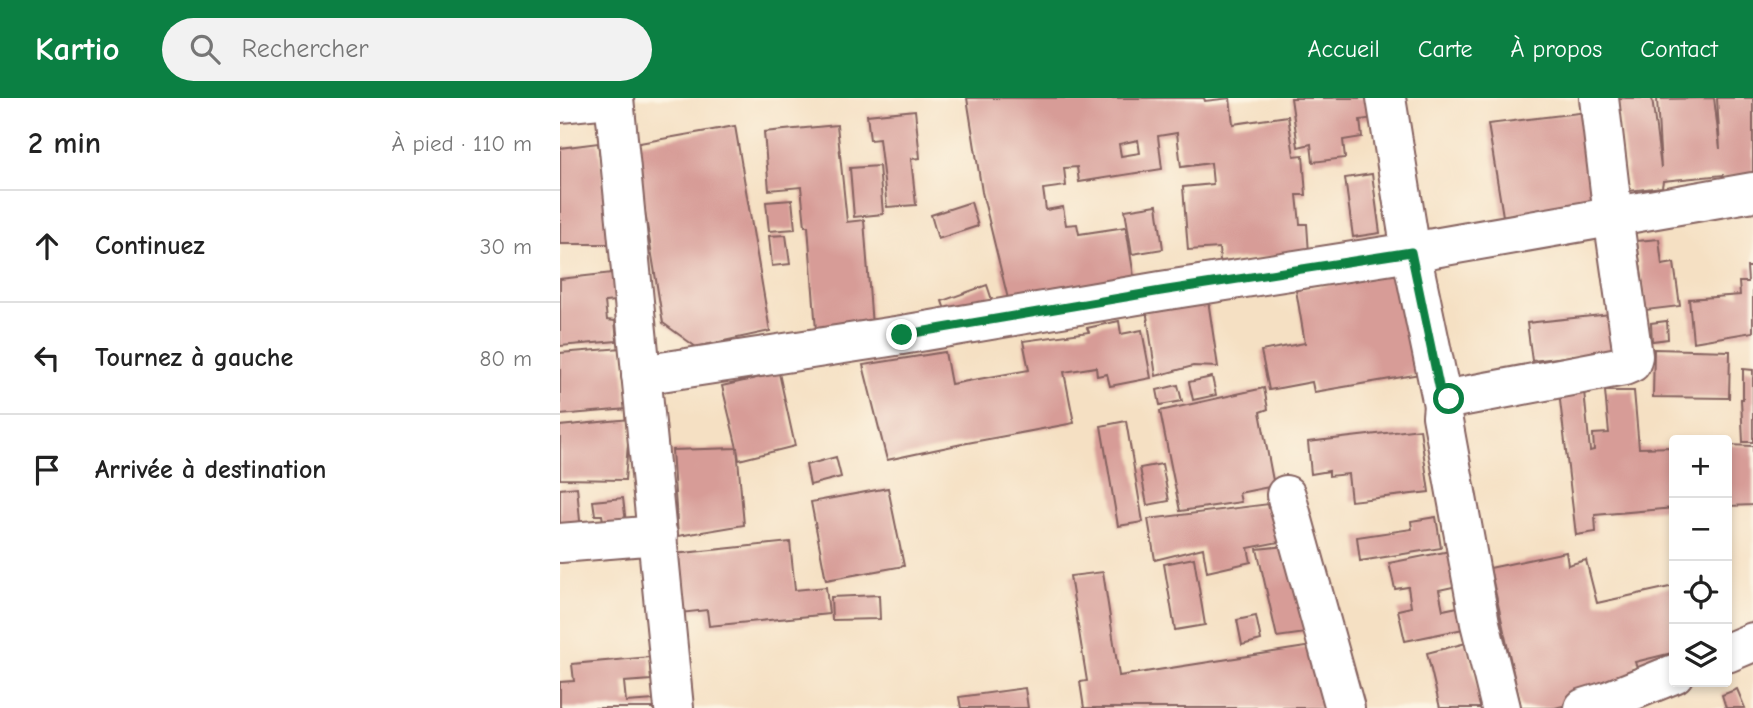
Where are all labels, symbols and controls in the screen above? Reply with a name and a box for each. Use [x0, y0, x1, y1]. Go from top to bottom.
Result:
search box [162, 18, 652, 81]
text: Kartio [35, 30, 120, 68]
icon: search [186, 30, 224, 68]
text: Rechercher [242, 34, 369, 64]
text: Accueil [1308, 35, 1380, 63]
text: Carte [1418, 35, 1473, 63]
text: À propos [1511, 35, 1602, 63]
text: Contact [1640, 35, 1718, 63]
text: 2 min [28, 126, 101, 161]
text: À pied · 110 m [391, 130, 532, 157]
icon: ahead [28, 227, 66, 265]
text: Continuez [95, 231, 205, 261]
text: 30 m [480, 233, 532, 260]
route end [886, 319, 917, 350]
icon: left [28, 339, 66, 377]
text: Tournez à gauche [95, 343, 293, 373]
text: 80 m [479, 345, 532, 372]
route start [1433, 383, 1464, 414]
map controls [1669, 435, 1732, 687]
button: + [1669, 435, 1732, 498]
icon: arrive [28, 451, 66, 489]
text: Arrivée à destination [95, 455, 326, 485]
button: − [1669, 498, 1732, 561]
button: locate [1669, 561, 1732, 624]
button: layers [1669, 624, 1732, 687]

